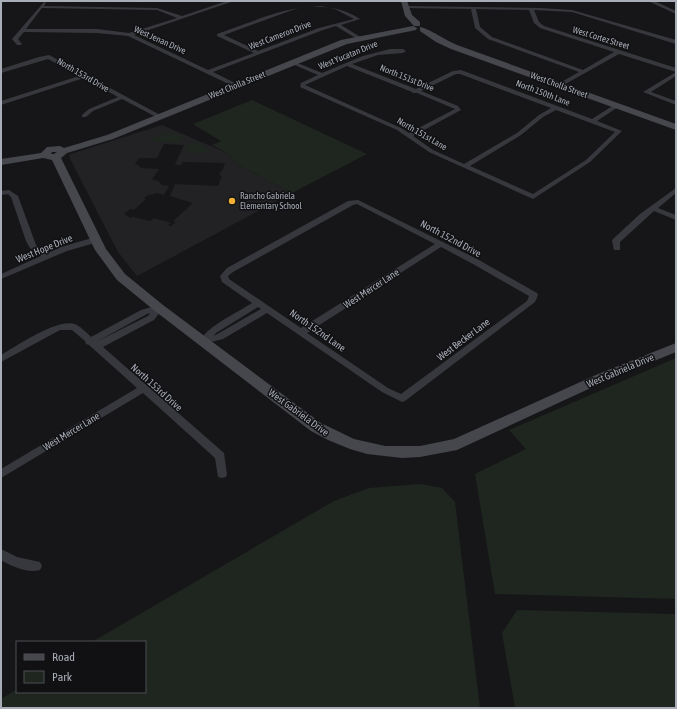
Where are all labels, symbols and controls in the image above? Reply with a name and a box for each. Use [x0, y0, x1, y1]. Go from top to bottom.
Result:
street label: West Cameron Drive [247, 18, 313, 52]
street label: West Jenan Drive [132, 24, 188, 56]
street label: West Cortez Street [571, 25, 631, 52]
street label: West Yucatan Drive [317, 39, 379, 71]
street label: North 153rd Drive [55, 56, 111, 94]
street label: North 151st Drive [378, 63, 436, 93]
street label: West Cholla Street [207, 69, 267, 101]
street label: West Cholla Street [529, 70, 589, 100]
street label: North 150th Lane [514, 78, 572, 108]
street label: North 151st Lane [395, 116, 449, 152]
place label: Rancho Gabriela Elementary School [240, 191, 302, 211]
marker: Rancho Gabriela Elementary School [227, 196, 237, 206]
street label: North 152nd Drive [419, 218, 483, 259]
street label: West Hope Drive [14, 232, 74, 265]
street label: West Mercer Lane [341, 266, 401, 310]
street label: North 152nd Lane [288, 307, 348, 354]
street label: West Becker Lane [435, 316, 492, 363]
street label: West Gabriela Drive [585, 351, 656, 390]
street label: North 153rd Drive [129, 361, 185, 414]
street label: West Gabriela Drive [266, 387, 331, 438]
street label: West Mercer Lane [41, 410, 102, 453]
legend [16, 641, 146, 693]
text: Road [52, 650, 75, 664]
text: Park [52, 670, 73, 684]

